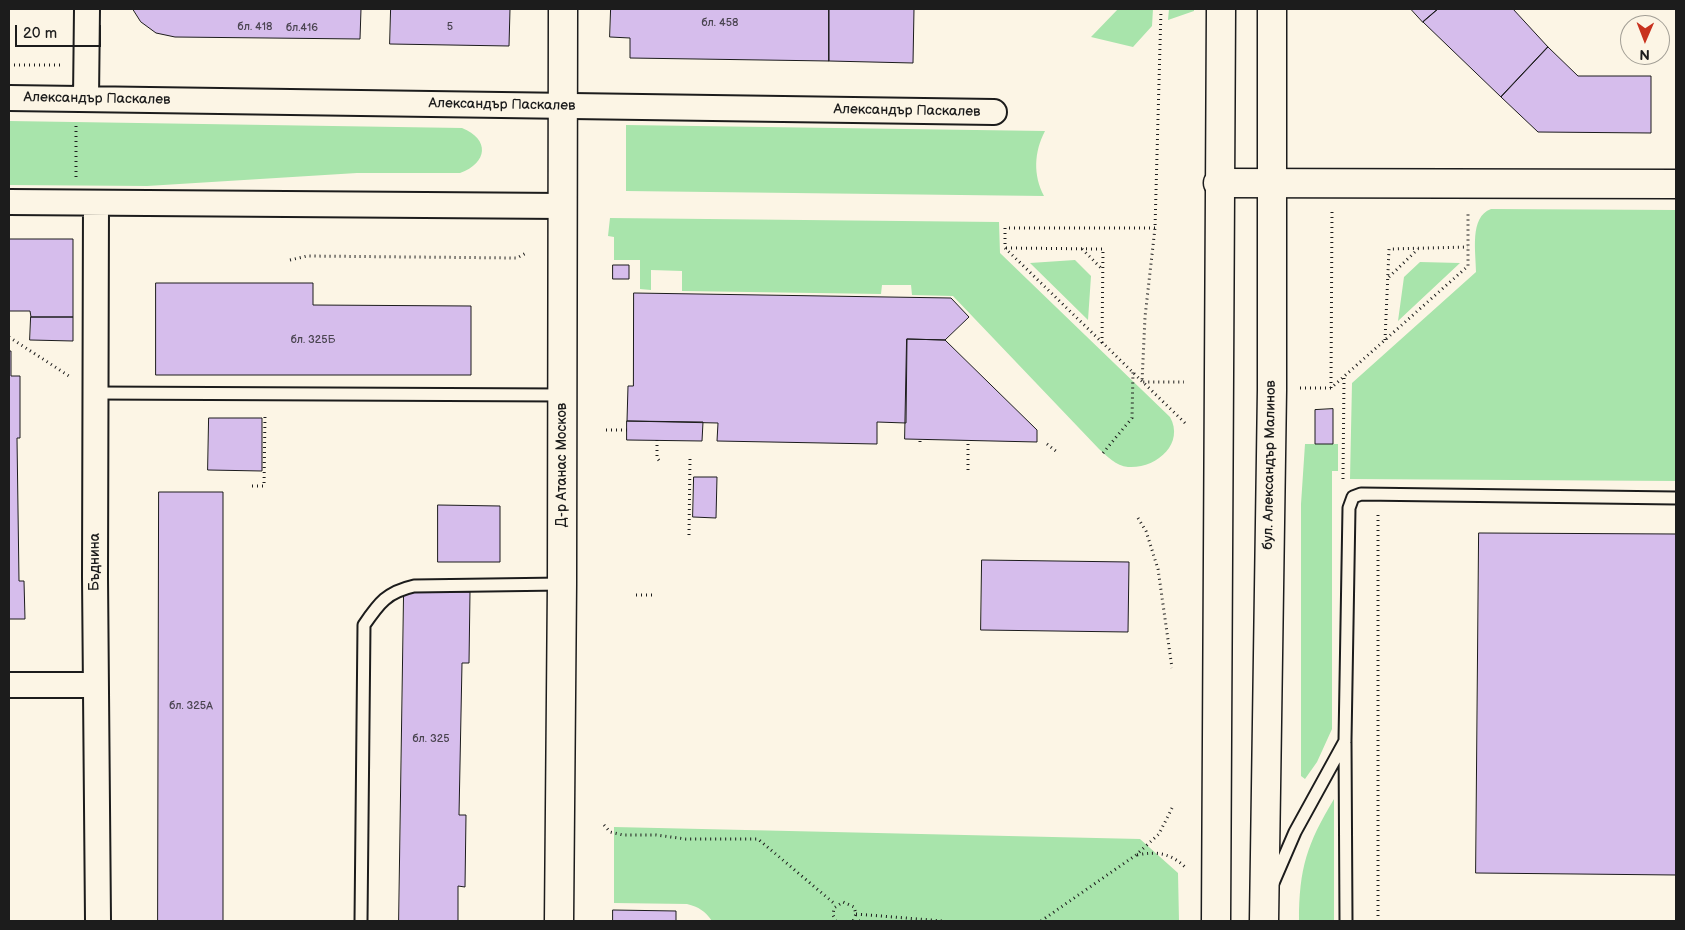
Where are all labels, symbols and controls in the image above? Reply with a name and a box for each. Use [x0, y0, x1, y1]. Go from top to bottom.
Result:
scale bar [18, 15, 104, 47]
north arrow [1620, 15, 1670, 65]
house number: бл. 458 [702, 16, 738, 30]
house number: бл. 418 [238, 20, 272, 34]
house number: 5 [447, 20, 453, 34]
house number: бл.416 [286, 21, 318, 35]
text: 20 m [23, 24, 57, 43]
text: N [1639, 46, 1650, 63]
street label: Александър Паскалев [23, 89, 171, 109]
street label: Александър Паскалев [428, 95, 576, 115]
street label: Александър Паскалев [833, 101, 981, 121]
house number: бл. 325Б [291, 333, 335, 347]
street label: бул. Александър Малинов [1260, 380, 1280, 550]
street label: Д-р Атанас Москов [554, 403, 570, 527]
street label: Бъднина [87, 533, 103, 591]
house number: бл. 325А [169, 699, 213, 713]
house number: бл. 325 [413, 732, 449, 746]

